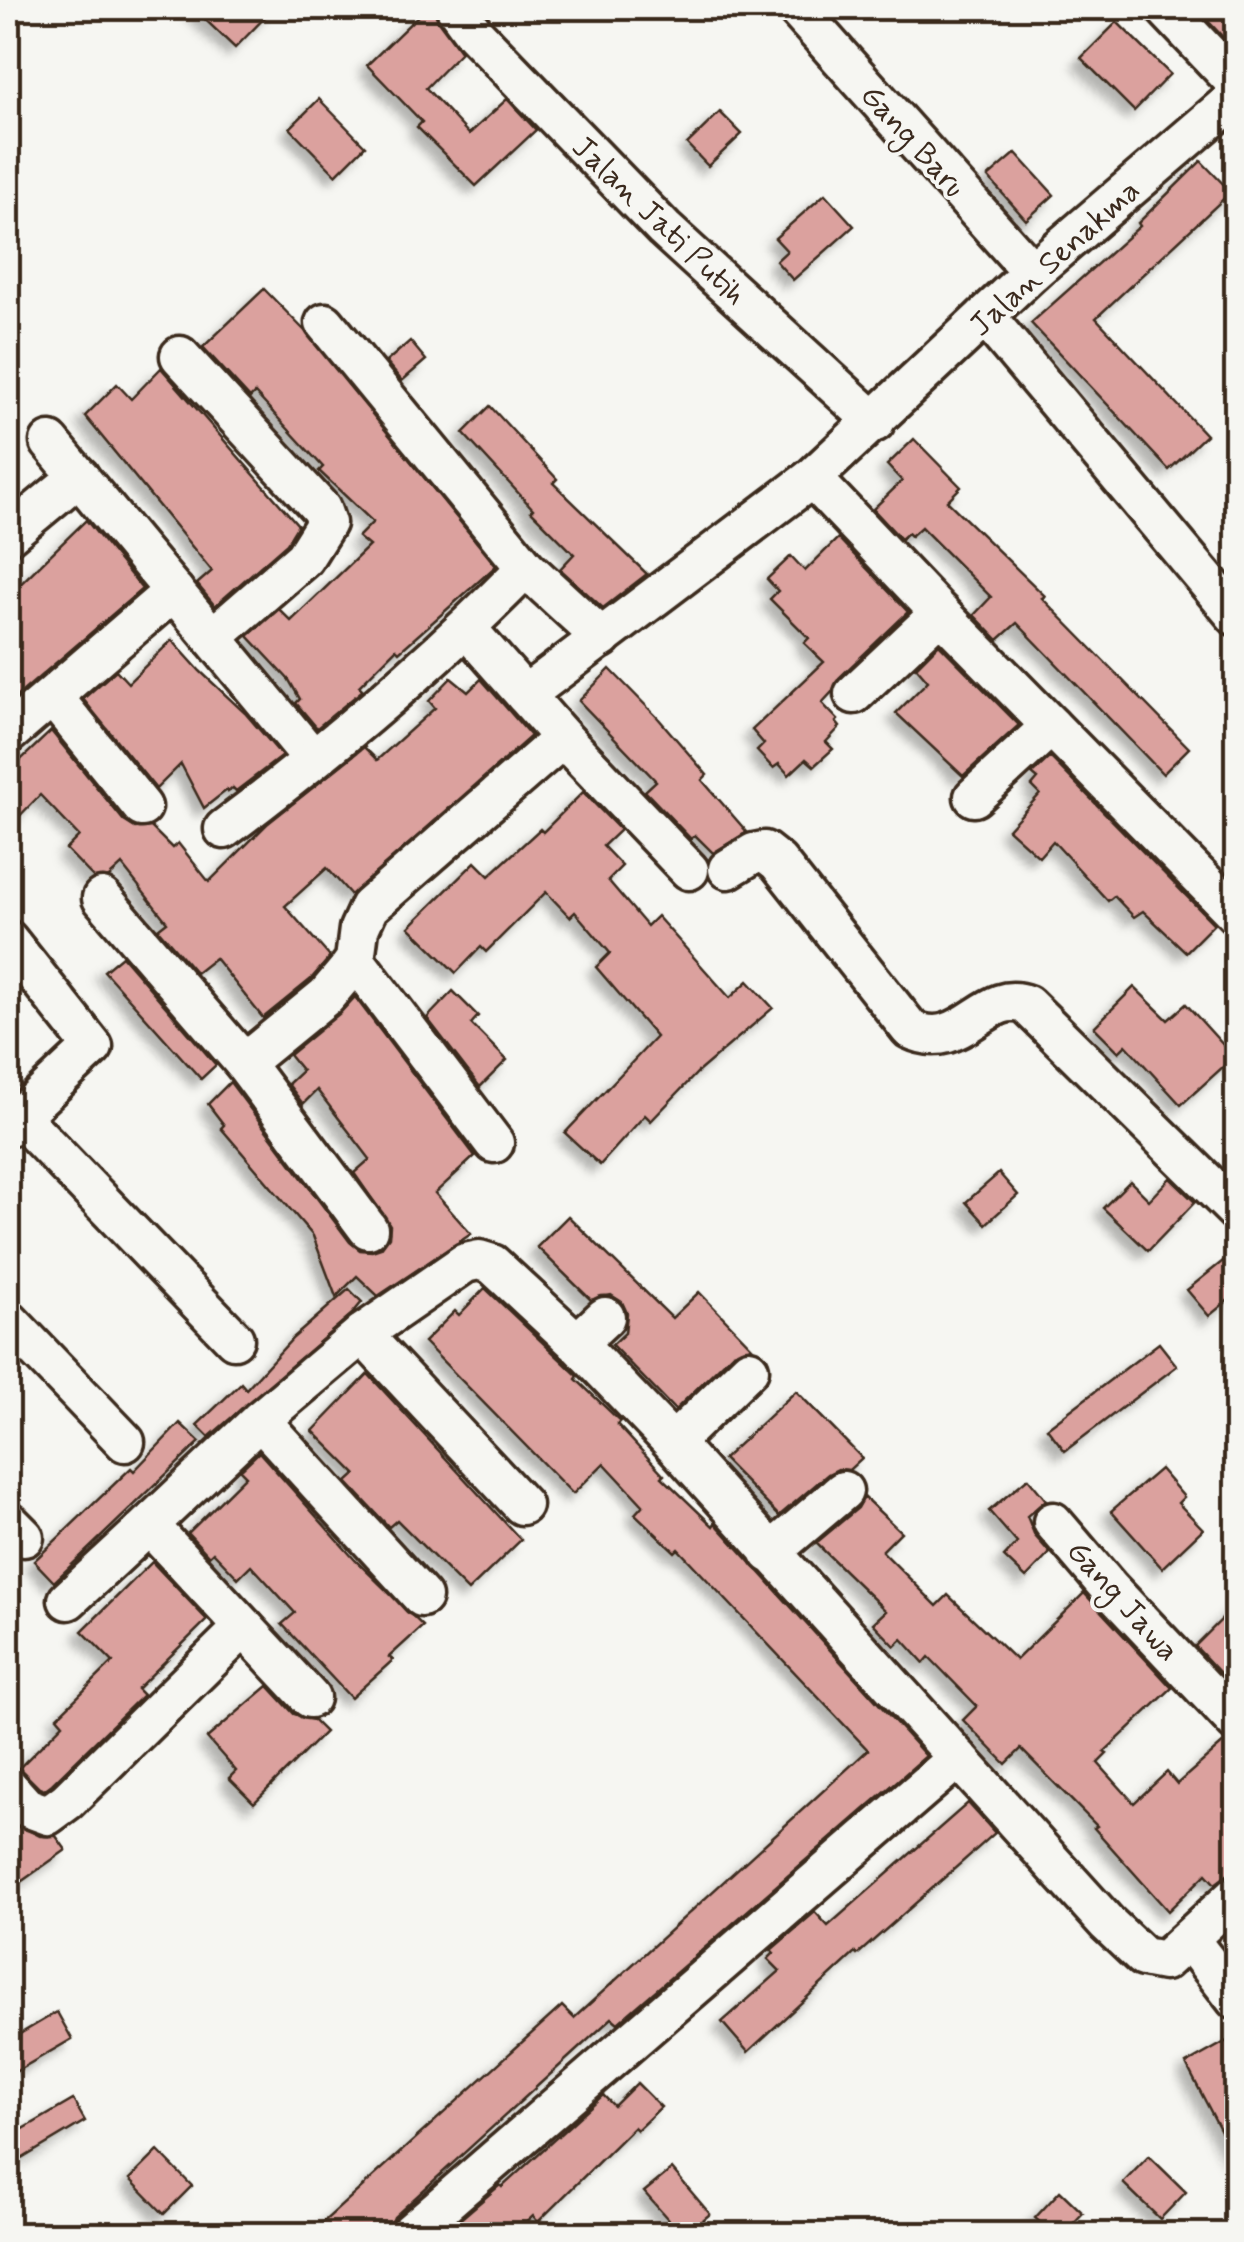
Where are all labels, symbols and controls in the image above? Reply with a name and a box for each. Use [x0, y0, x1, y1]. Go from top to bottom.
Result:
street label: Gang Baru [849, 76, 975, 208]
street label: Jalan Jati Putih [562, 127, 755, 316]
street label: Jalan Senakma [961, 171, 1150, 346]
street label: Gang Jawa [1055, 1532, 1188, 1672]

